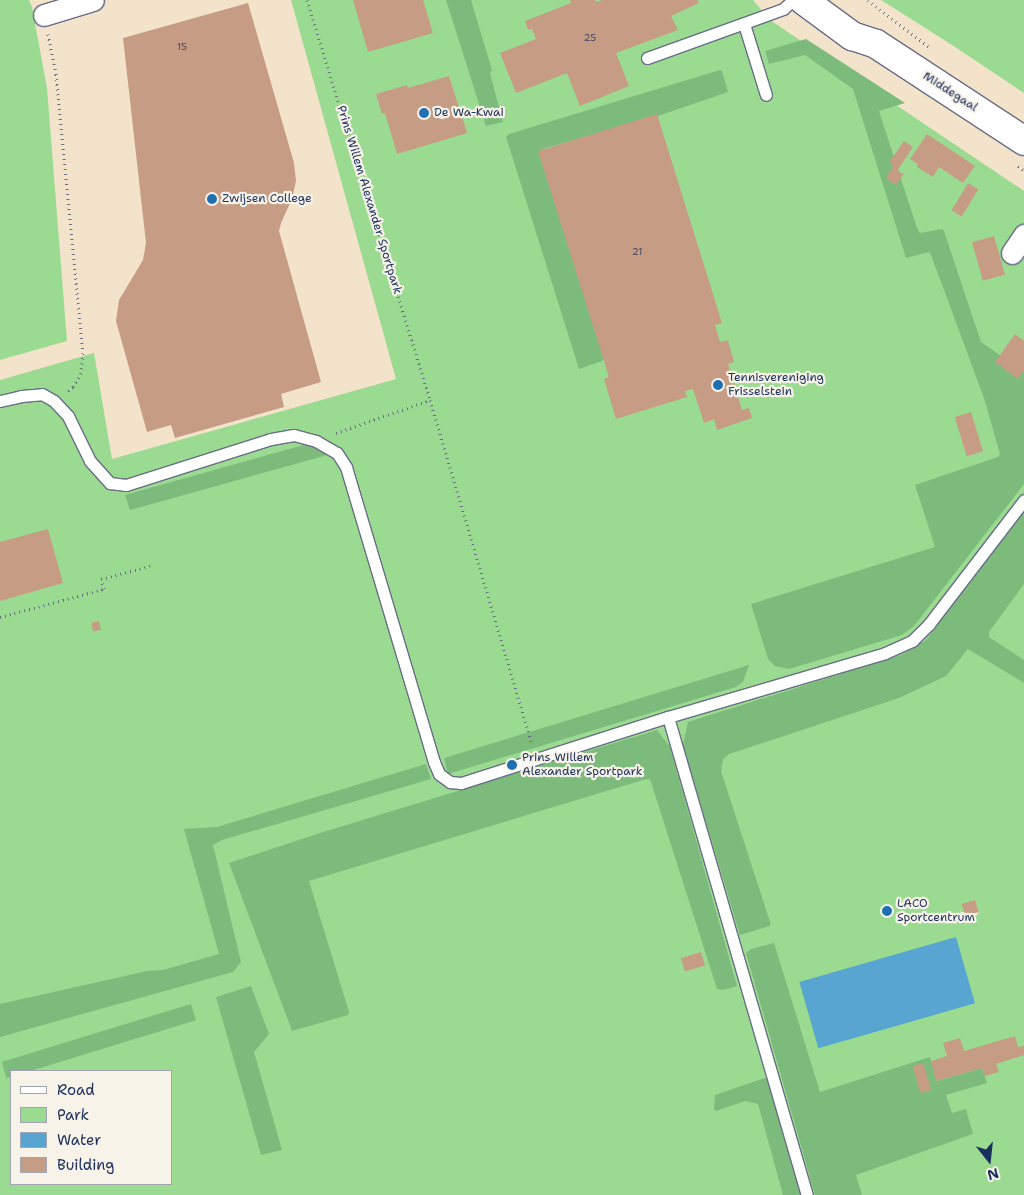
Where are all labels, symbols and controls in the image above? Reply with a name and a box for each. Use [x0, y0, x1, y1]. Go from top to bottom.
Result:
house number: 25 [584, 32, 596, 44]
house number: 15 [177, 41, 187, 53]
street label: Middegaal [920, 69, 980, 115]
street label: Prins Willem Alexander Sportpark [333, 104, 405, 296]
place label: De Wa-Kwai [434, 106, 504, 120]
marker: De Wa-Kwai [418, 107, 430, 119]
place label: Zwijsen College [222, 192, 312, 206]
marker: Zwijsen College [206, 193, 218, 205]
house number: 21 [632, 246, 642, 258]
place label: Tennisvereniging Frisselstein [728, 371, 824, 399]
marker: Tennisvereniging Frisselstein [712, 379, 724, 391]
place label: Prins Willem Alexander Sportpark [522, 751, 643, 779]
marker: Prins Willem Alexander Sportpark [506, 759, 518, 771]
place label: LACO Sportcentrum [897, 897, 975, 925]
marker: LACO Sportcentrum [881, 905, 893, 917]
legend [10, 1070, 172, 1185]
text: Road [57, 1080, 95, 1100]
text: Park [57, 1105, 89, 1125]
text: Water [57, 1130, 101, 1150]
north arrow [964, 1135, 1014, 1185]
text: Building [57, 1155, 114, 1175]
text: N [985, 1164, 1001, 1185]

